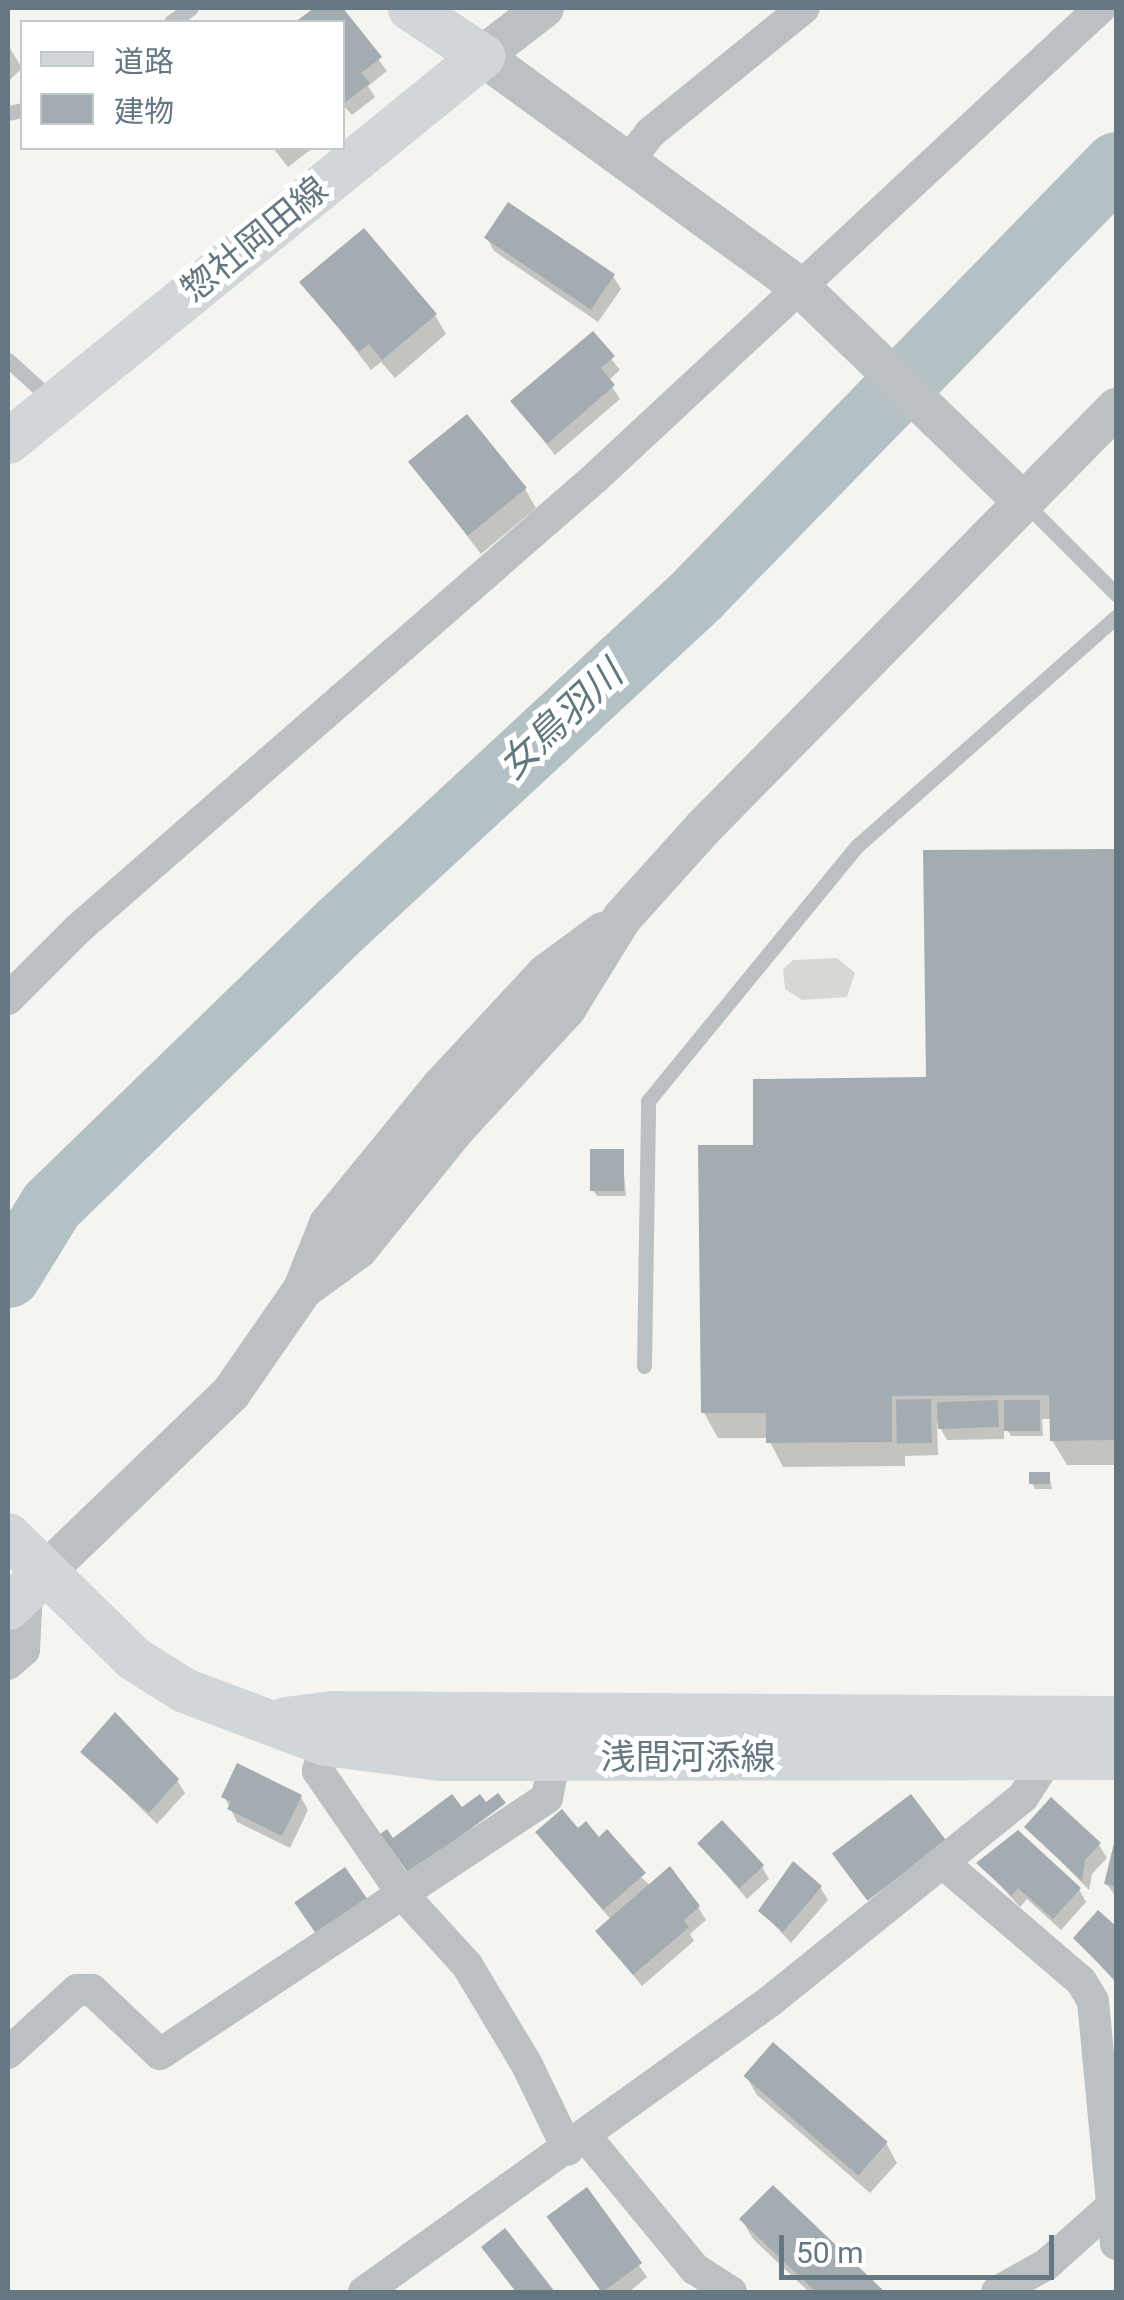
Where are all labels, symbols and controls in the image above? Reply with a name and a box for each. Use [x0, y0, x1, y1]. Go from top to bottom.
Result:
legend [20, 20, 345, 150]
text: 道路 [114, 44, 174, 79]
text: 建物 [114, 94, 174, 129]
street label: 惣社岡田線 [174, 169, 336, 311]
water label: 女鳥羽川 [490, 651, 632, 789]
street label: 浅間河添線 [601, 1737, 775, 1779]
scale bar [784, 2215, 1059, 2277]
text: 50 m [796, 2235, 863, 2270]

